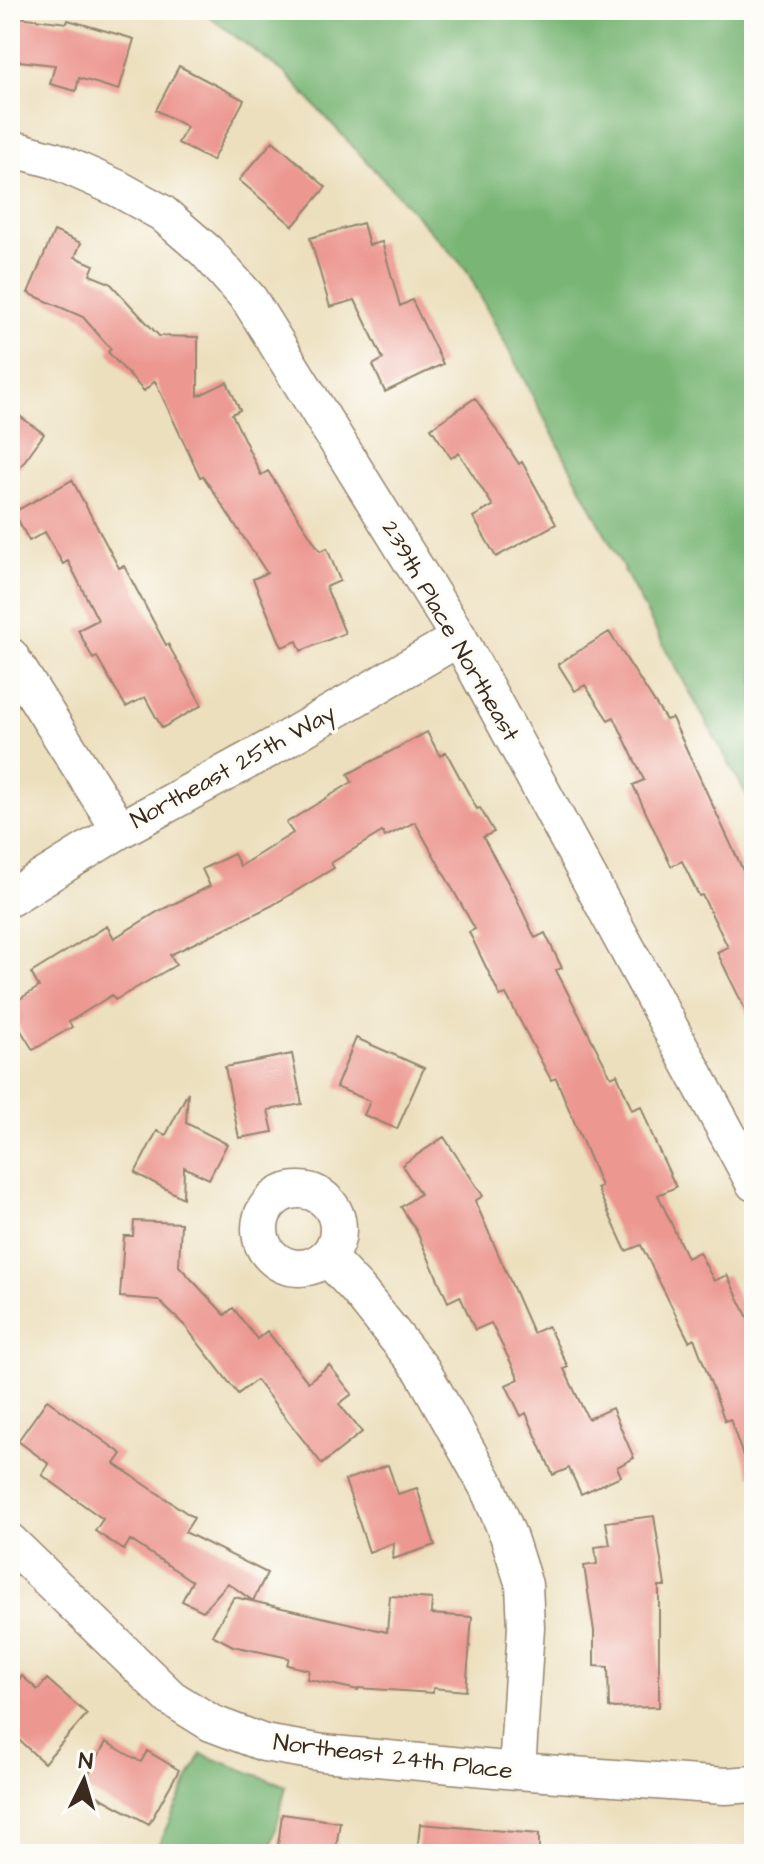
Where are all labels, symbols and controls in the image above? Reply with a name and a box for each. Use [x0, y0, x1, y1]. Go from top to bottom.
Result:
street label: 239th Place Northeast [373, 514, 527, 748]
street label: Northeast 25th Way [124, 696, 342, 838]
street label: Northeast 24th Place [271, 1725, 515, 1789]
north arrow [44, 1740, 124, 1820]
text: N [77, 1746, 94, 1778]

